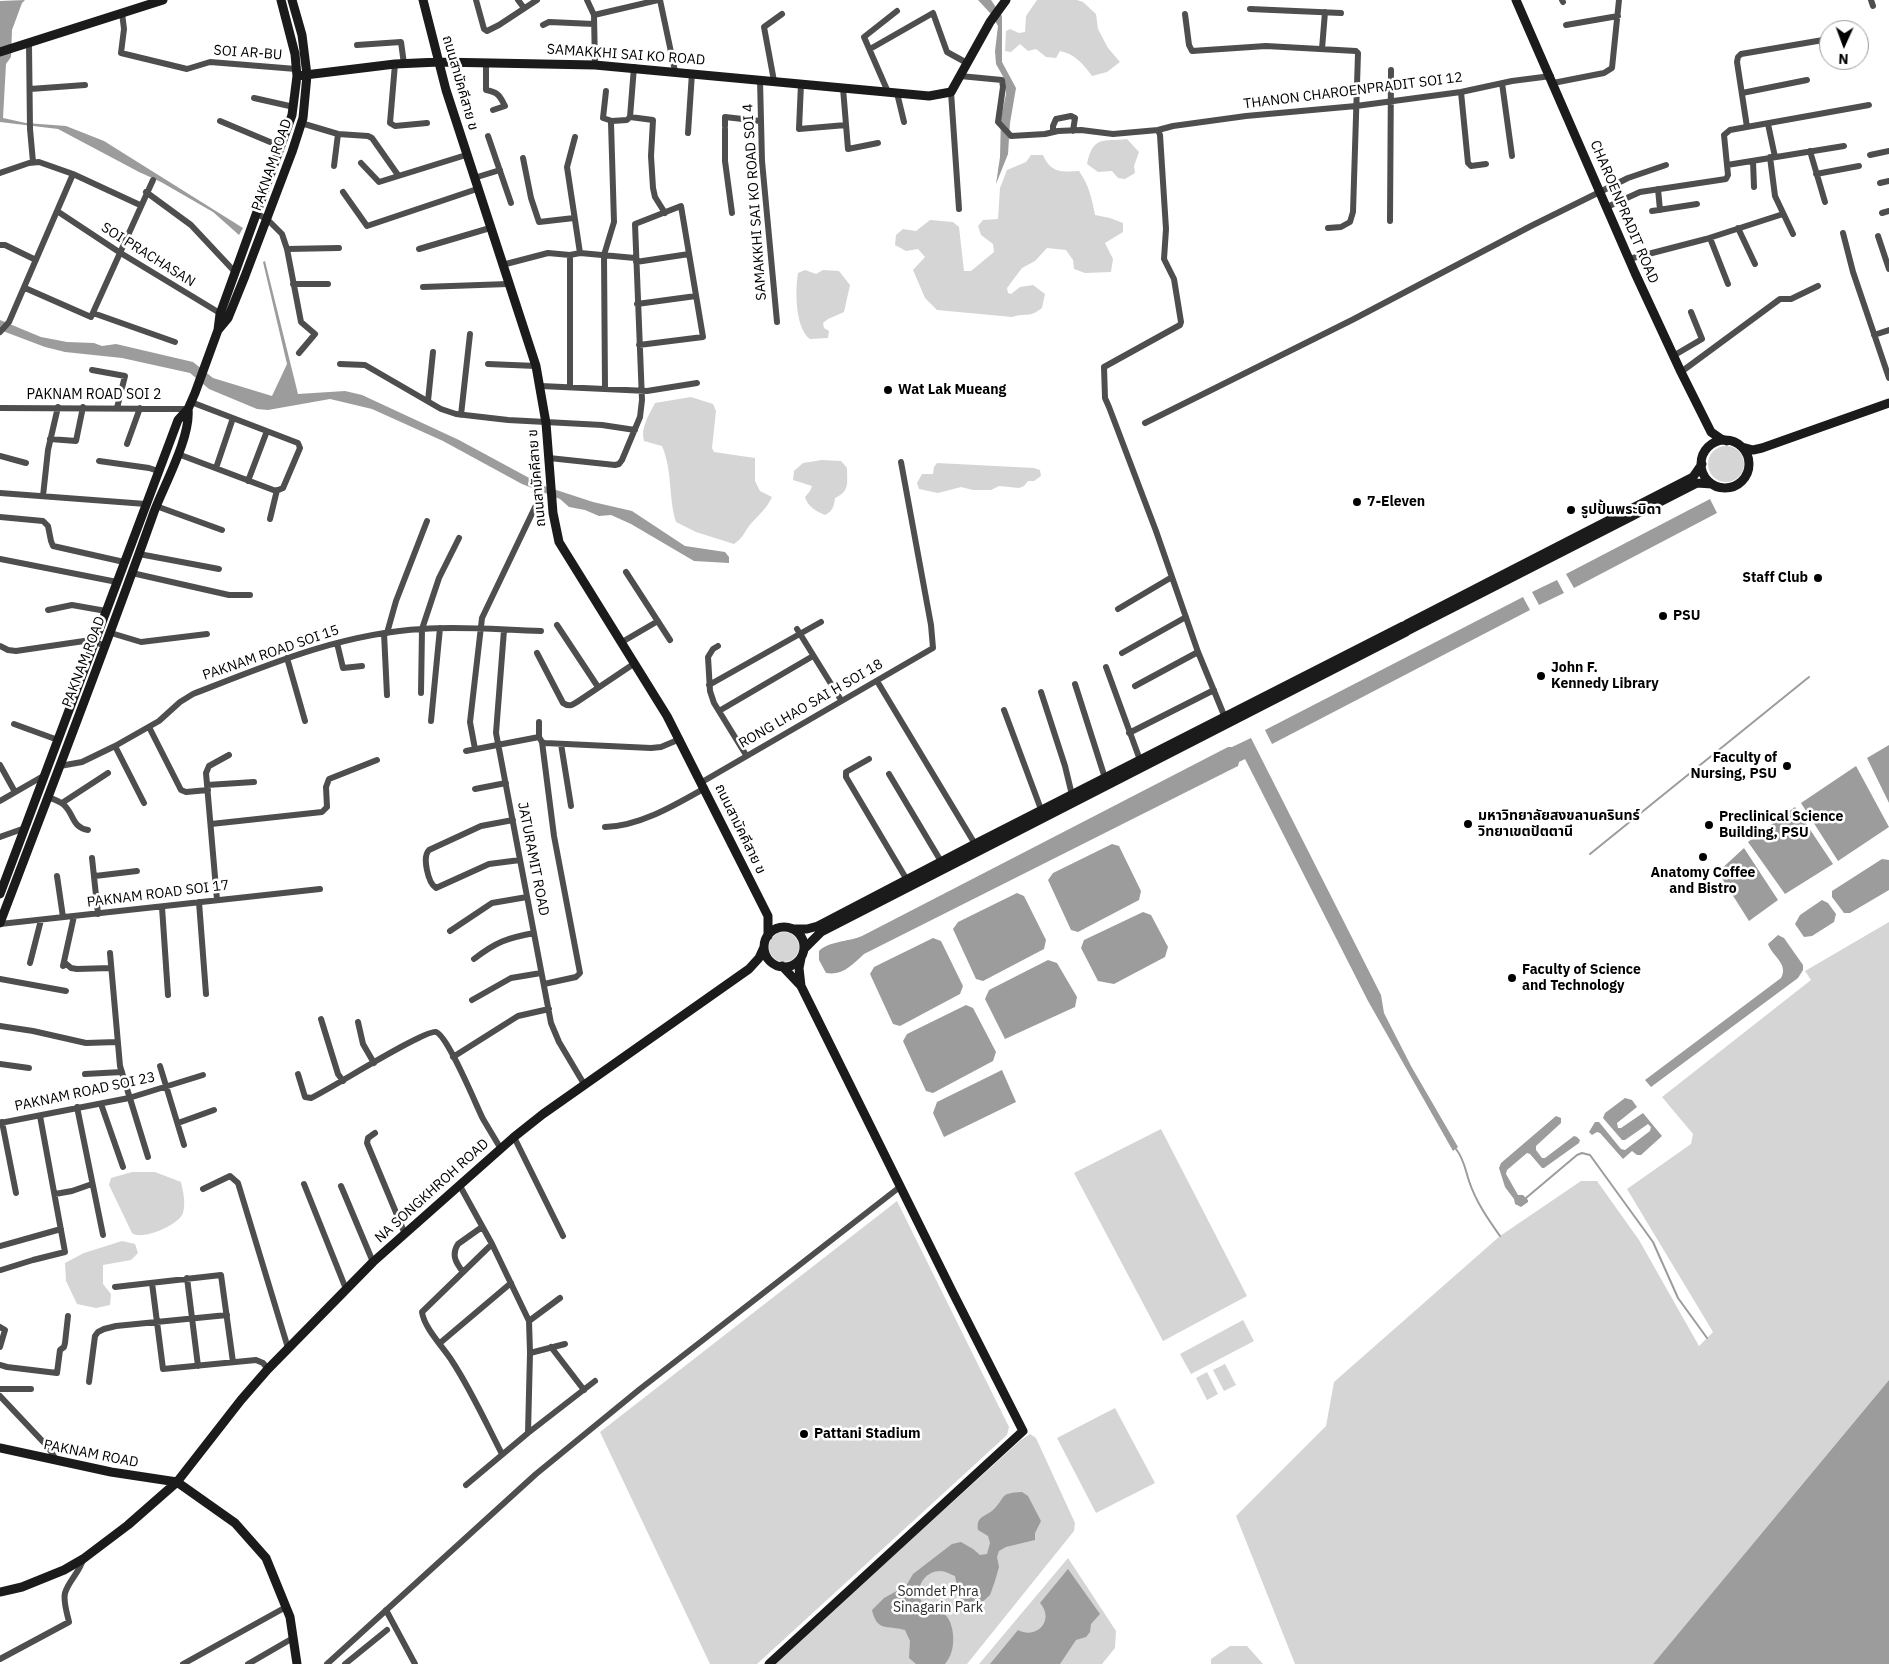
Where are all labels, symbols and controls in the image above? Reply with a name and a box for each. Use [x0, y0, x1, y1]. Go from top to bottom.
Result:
north arrow [1819, 20, 1869, 70]
street label: ถนนสามัคคีสาย ข [438, 34, 482, 132]
street label: SAMAKKHI SAI KO ROAD [546, 41, 706, 69]
street label: SOI AR-BU [213, 42, 283, 64]
text: N [1838, 50, 1849, 68]
street label: THANON CHAROENPRADIT SOI 12 [1242, 69, 1464, 113]
street label: SAMAKKHI SAI KO ROAD SOI 4 [740, 103, 770, 301]
street label: PAKNAM ROAD [248, 117, 296, 213]
street label: CHAROENPRADIT ROAD [1586, 138, 1662, 286]
street label: SOI PRACHASAN [98, 219, 198, 291]
place label: Wat Lak Mueang [898, 382, 1006, 398]
marker: Wat Lak Mueang [882, 384, 894, 396]
street label: PAKNAM ROAD SOI 2 [27, 387, 161, 403]
street label: ถนนสามัคคีสาย ข [524, 428, 550, 528]
place label: 7-Eleven [1367, 494, 1425, 510]
marker: 7-Eleven [1351, 496, 1363, 508]
place label: รูปปั้นพระบิดา [1581, 502, 1661, 518]
marker: รูปปั้นพระบิดา [1565, 504, 1577, 516]
place label: Staff Club [1742, 570, 1808, 586]
marker: Staff Club [1812, 572, 1824, 584]
place label: PSU [1673, 608, 1700, 624]
marker: PSU [1657, 610, 1669, 622]
street label: PAKNAM ROAD [59, 614, 109, 710]
street label: PAKNAM ROAD SOI 15 [201, 622, 341, 684]
street label: RONG LHAO SAI H SOI 18 [736, 656, 886, 752]
place label: John F. Kennedy Library [1551, 660, 1659, 692]
marker: John F. Kennedy Library [1535, 670, 1547, 682]
place label: Faculty of Nursing, PSU [1691, 750, 1777, 782]
marker: Faculty of Nursing, PSU [1781, 760, 1793, 772]
street label: ถนนสามัคคีสาย ข [711, 781, 769, 877]
street label: JATURAMIT ROAD [514, 801, 552, 917]
place label: มหาวิทยาลัยสงขลานครินทร์ วิทยาเขตปัตตานี [1478, 808, 1640, 840]
place label: Preclinical Science Building, PSU [1719, 809, 1843, 842]
marker: มหาวิทยาลัยสงขลานครินทร์ วิทยาเขตปัตตานี [1462, 818, 1474, 830]
marker: Preclinical Science Building, PSU [1703, 819, 1715, 831]
marker: Anatomy Coffee and Bistro [1697, 851, 1709, 863]
place label: Anatomy Coffee and Bistro [1651, 865, 1755, 898]
street label: PAKNAM ROAD SOI 17 [86, 877, 230, 911]
place label: Faculty of Science and Technology [1522, 962, 1641, 994]
marker: Faculty of Science and Technology [1506, 972, 1518, 984]
street label: PAKNAM ROAD SOI 23 [13, 1069, 157, 1115]
street label: NA SONGKHROH ROAD [372, 1135, 492, 1247]
place label: Pattani Stadium [814, 1426, 920, 1442]
marker: Pattani Stadium [798, 1428, 810, 1440]
street label: PAKNAM ROAD [42, 1437, 140, 1471]
park label: Somdet Phra Sinagarin Park [893, 1584, 983, 1616]

